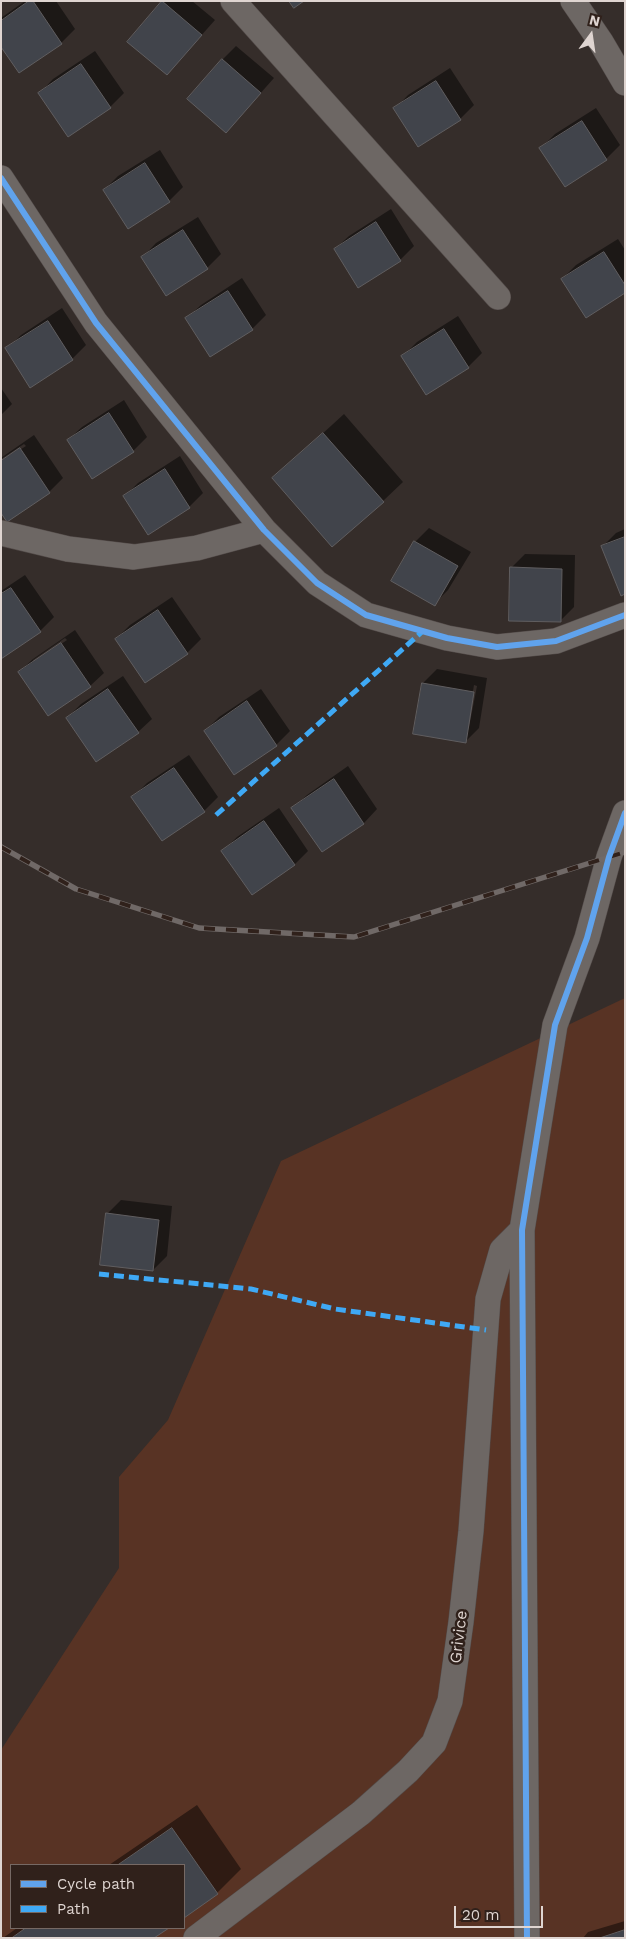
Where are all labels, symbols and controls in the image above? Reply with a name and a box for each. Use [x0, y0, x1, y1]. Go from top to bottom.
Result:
north arrow [566, 10, 616, 60]
text: N [588, 11, 602, 29]
street label: Grivice [446, 1609, 472, 1665]
legend [10, 1864, 185, 1929]
text: Cycle path [57, 1875, 135, 1893]
scale bar [456, 1896, 545, 1928]
text: Path [57, 1900, 90, 1918]
text: 20 m [462, 1906, 500, 1924]

